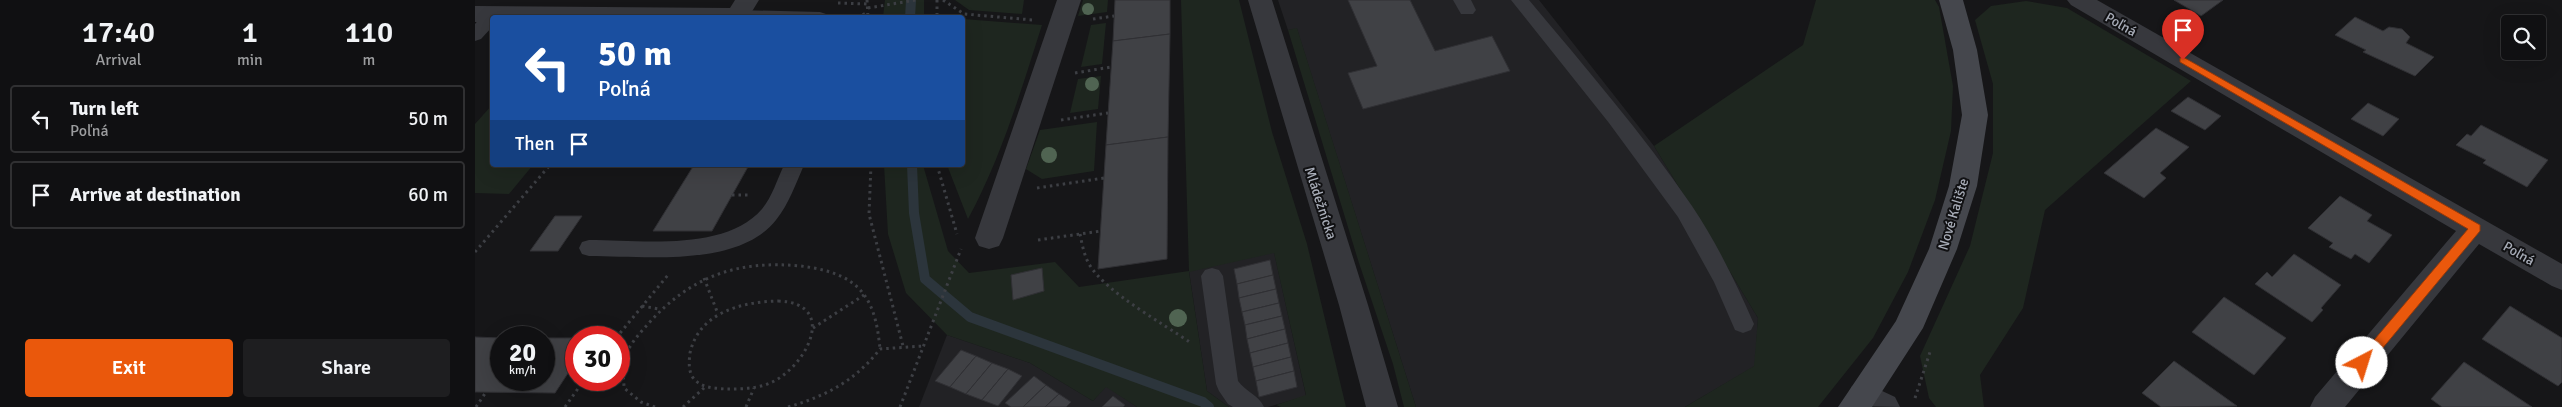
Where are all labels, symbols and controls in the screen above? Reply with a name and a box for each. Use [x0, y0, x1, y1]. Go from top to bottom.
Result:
street label: Poľná [2102, 9, 2140, 40]
pin [2162, 9, 2204, 60]
text: 17:40 [82, 14, 155, 51]
text: 1 [242, 14, 258, 51]
text: 110 [345, 14, 393, 51]
map controls [2501, 15, 2546, 60]
button: search [2501, 15, 2546, 60]
icon: arrive [2169, 16, 2197, 44]
text: 50 m [598, 32, 672, 75]
icon: left [515, 35, 580, 100]
text: Arrival [95, 50, 141, 70]
text: min [237, 50, 263, 70]
text: m [362, 50, 375, 70]
text: Poľná [598, 75, 651, 102]
text: Turn left [70, 97, 139, 121]
icon: left [27, 105, 55, 133]
text: 50 m [408, 107, 448, 131]
text: Poľná [70, 121, 109, 141]
icon: arrive [565, 130, 593, 158]
text: Then [515, 132, 555, 156]
street label: Mládežnícka [1301, 165, 1340, 242]
street label: Nové Kalište [1935, 176, 1972, 252]
icon: arrive [27, 181, 55, 209]
text: Arrive at destination [70, 183, 241, 207]
text: 60 m [408, 183, 448, 207]
street label: Poľná [2500, 238, 2538, 269]
speed limit sign: 30 [565, 326, 630, 391]
position arrow [2335, 336, 2387, 388]
text: 20 [509, 337, 536, 368]
button: Exit [25, 339, 233, 397]
button: Share [243, 339, 450, 397]
text: km/h [509, 363, 536, 378]

